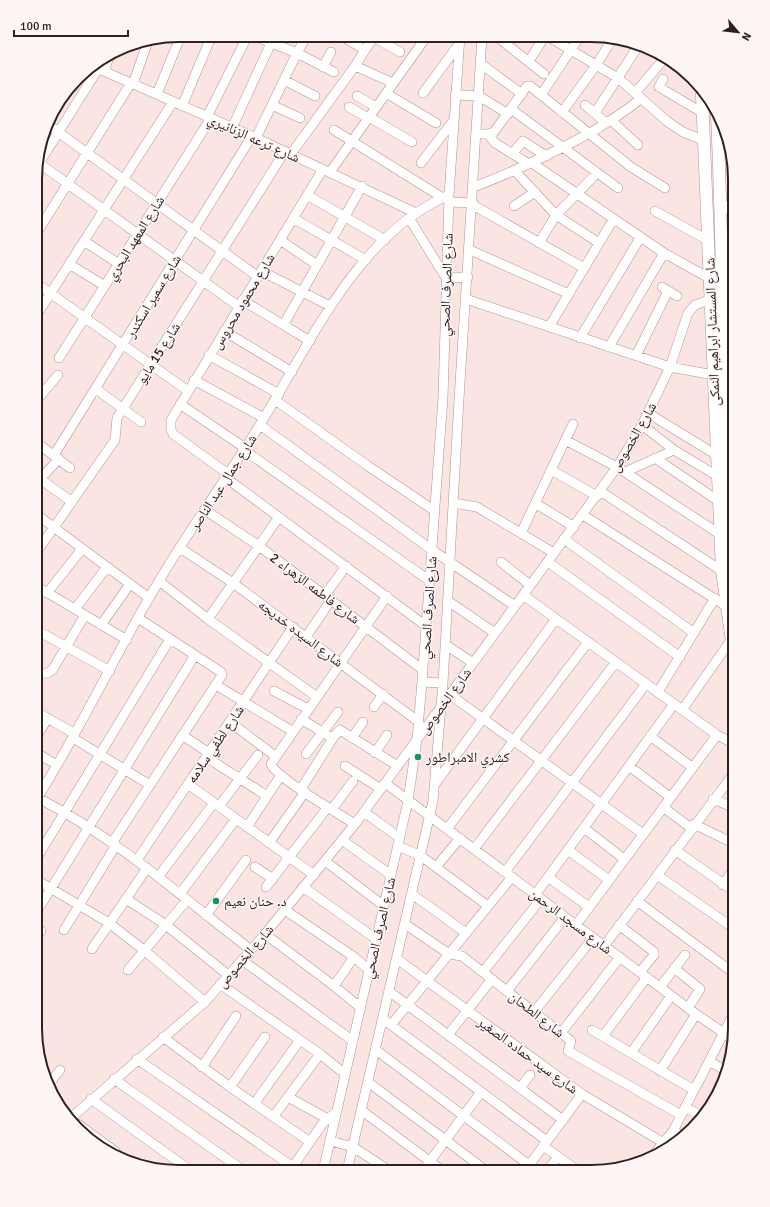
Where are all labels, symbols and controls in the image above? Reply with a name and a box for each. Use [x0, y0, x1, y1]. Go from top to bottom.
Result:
scale bar [14, 12, 128, 38]
north arrow [718, 12, 758, 52]
text: 100 m [20, 19, 52, 34]
text: N [739, 30, 754, 43]
street label: شارع ترعه الزنانيري [204, 111, 303, 169]
street label: شارع المعهد البحري [103, 193, 170, 285]
street label: شارع الصرف الصحي [436, 233, 459, 337]
street label: شارع محمود محروس [208, 250, 280, 353]
street label: شارع سمير اسكندر [122, 252, 186, 342]
street label: شارع المستشار ابراهيم النمكى [701, 257, 725, 406]
street label: شارع 15 مايو [133, 319, 185, 388]
street label: شارع الخصوص [607, 399, 661, 476]
street label: شارع جمال عبد الناصر [186, 431, 262, 535]
street label: شارع فاطمه الزهراء 2 [266, 549, 363, 629]
street label: شارع الصرف الصحي [416, 556, 443, 661]
street label: شارع السيده خديجه [254, 596, 346, 672]
street label: شارع الخصوص [416, 665, 476, 738]
street label: شارع لطفي سلامه [183, 702, 250, 788]
place label: كشري الامبراطور [425, 749, 510, 769]
marker: كشري الامبراطور [413, 752, 423, 762]
street label: شارع الصرف الصحي [360, 876, 402, 981]
street label: شارع مسجد الرحمن [525, 885, 615, 959]
place label: د. حنان نعيم [224, 893, 287, 911]
marker: د. حنان نعيم [211, 896, 221, 906]
street label: شارع الخصوص [213, 921, 278, 992]
street label: شارع الطحان [505, 987, 568, 1042]
street label: شارع سيد حماده الصغير [473, 1013, 581, 1098]

